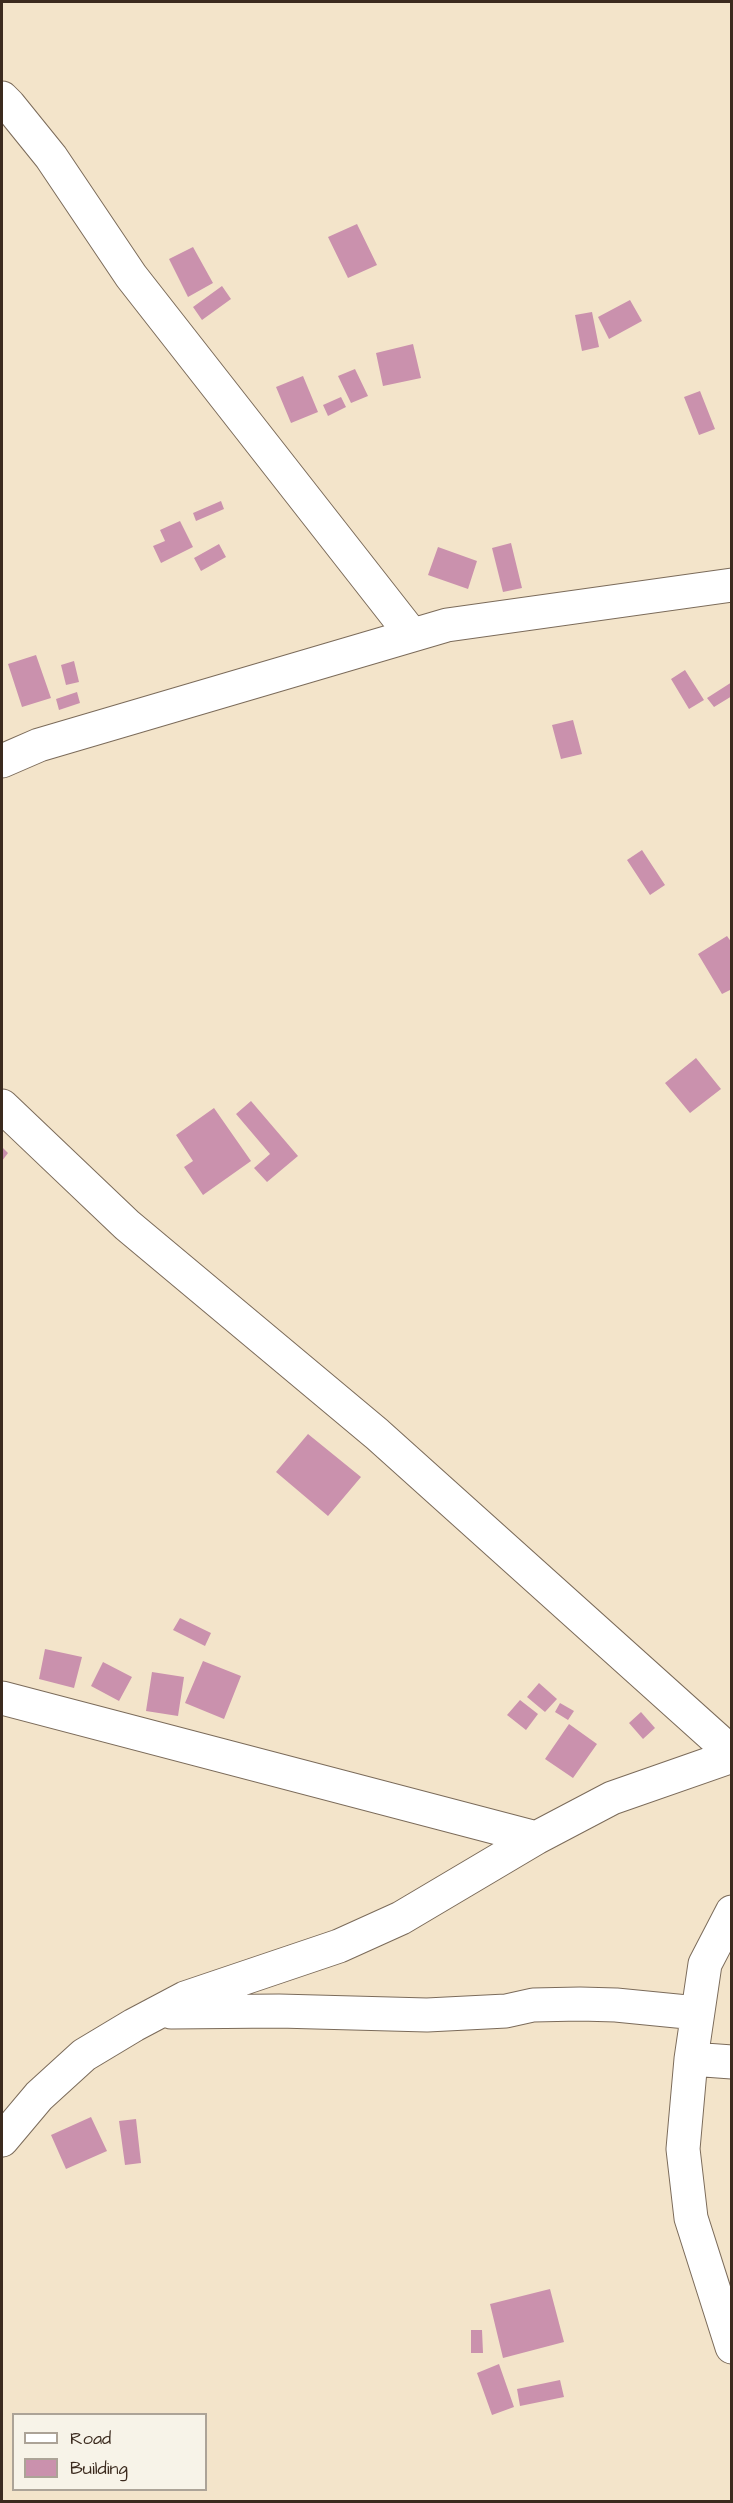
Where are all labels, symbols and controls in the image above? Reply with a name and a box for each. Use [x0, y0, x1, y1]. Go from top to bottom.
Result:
legend [12, 2413, 207, 2491]
text: Road [70, 2426, 111, 2451]
text: Building [70, 2456, 128, 2481]

